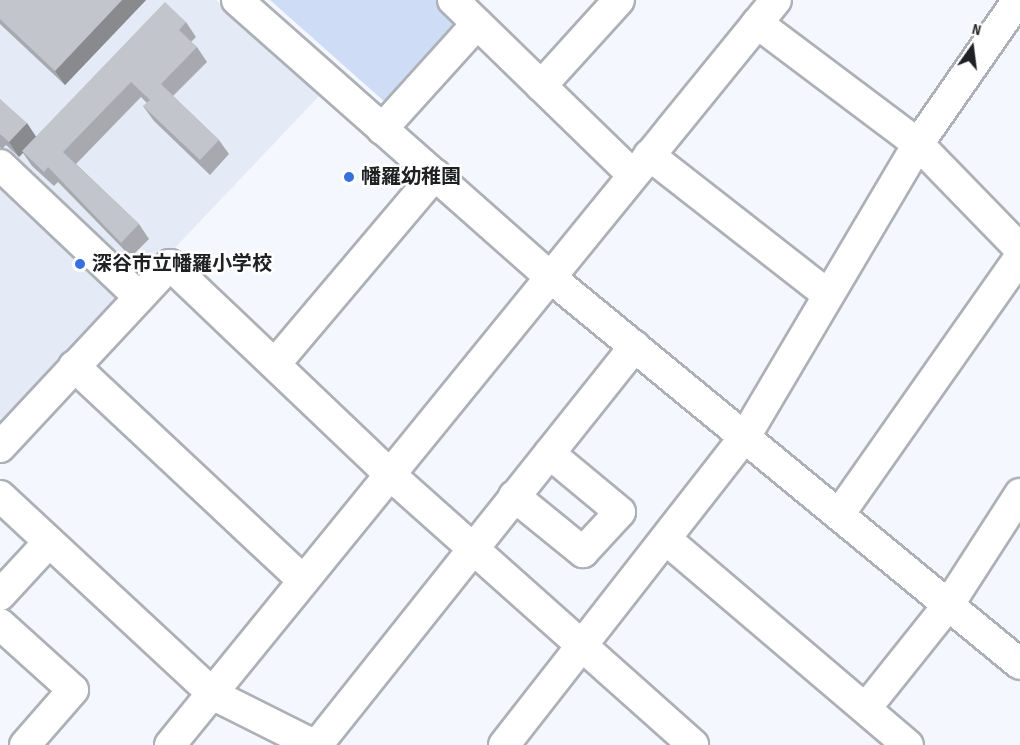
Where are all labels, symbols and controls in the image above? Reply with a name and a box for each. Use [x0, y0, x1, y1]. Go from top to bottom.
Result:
north arrow [942, 18, 1002, 78]
text: N [970, 20, 983, 40]
place label: 幡羅幼稚園 [361, 165, 461, 189]
marker: 幡羅幼稚園 [342, 170, 356, 184]
place label: 深谷市立幡羅小学校 [92, 252, 272, 276]
marker: 深谷市立幡羅小学校 [73, 257, 87, 271]

